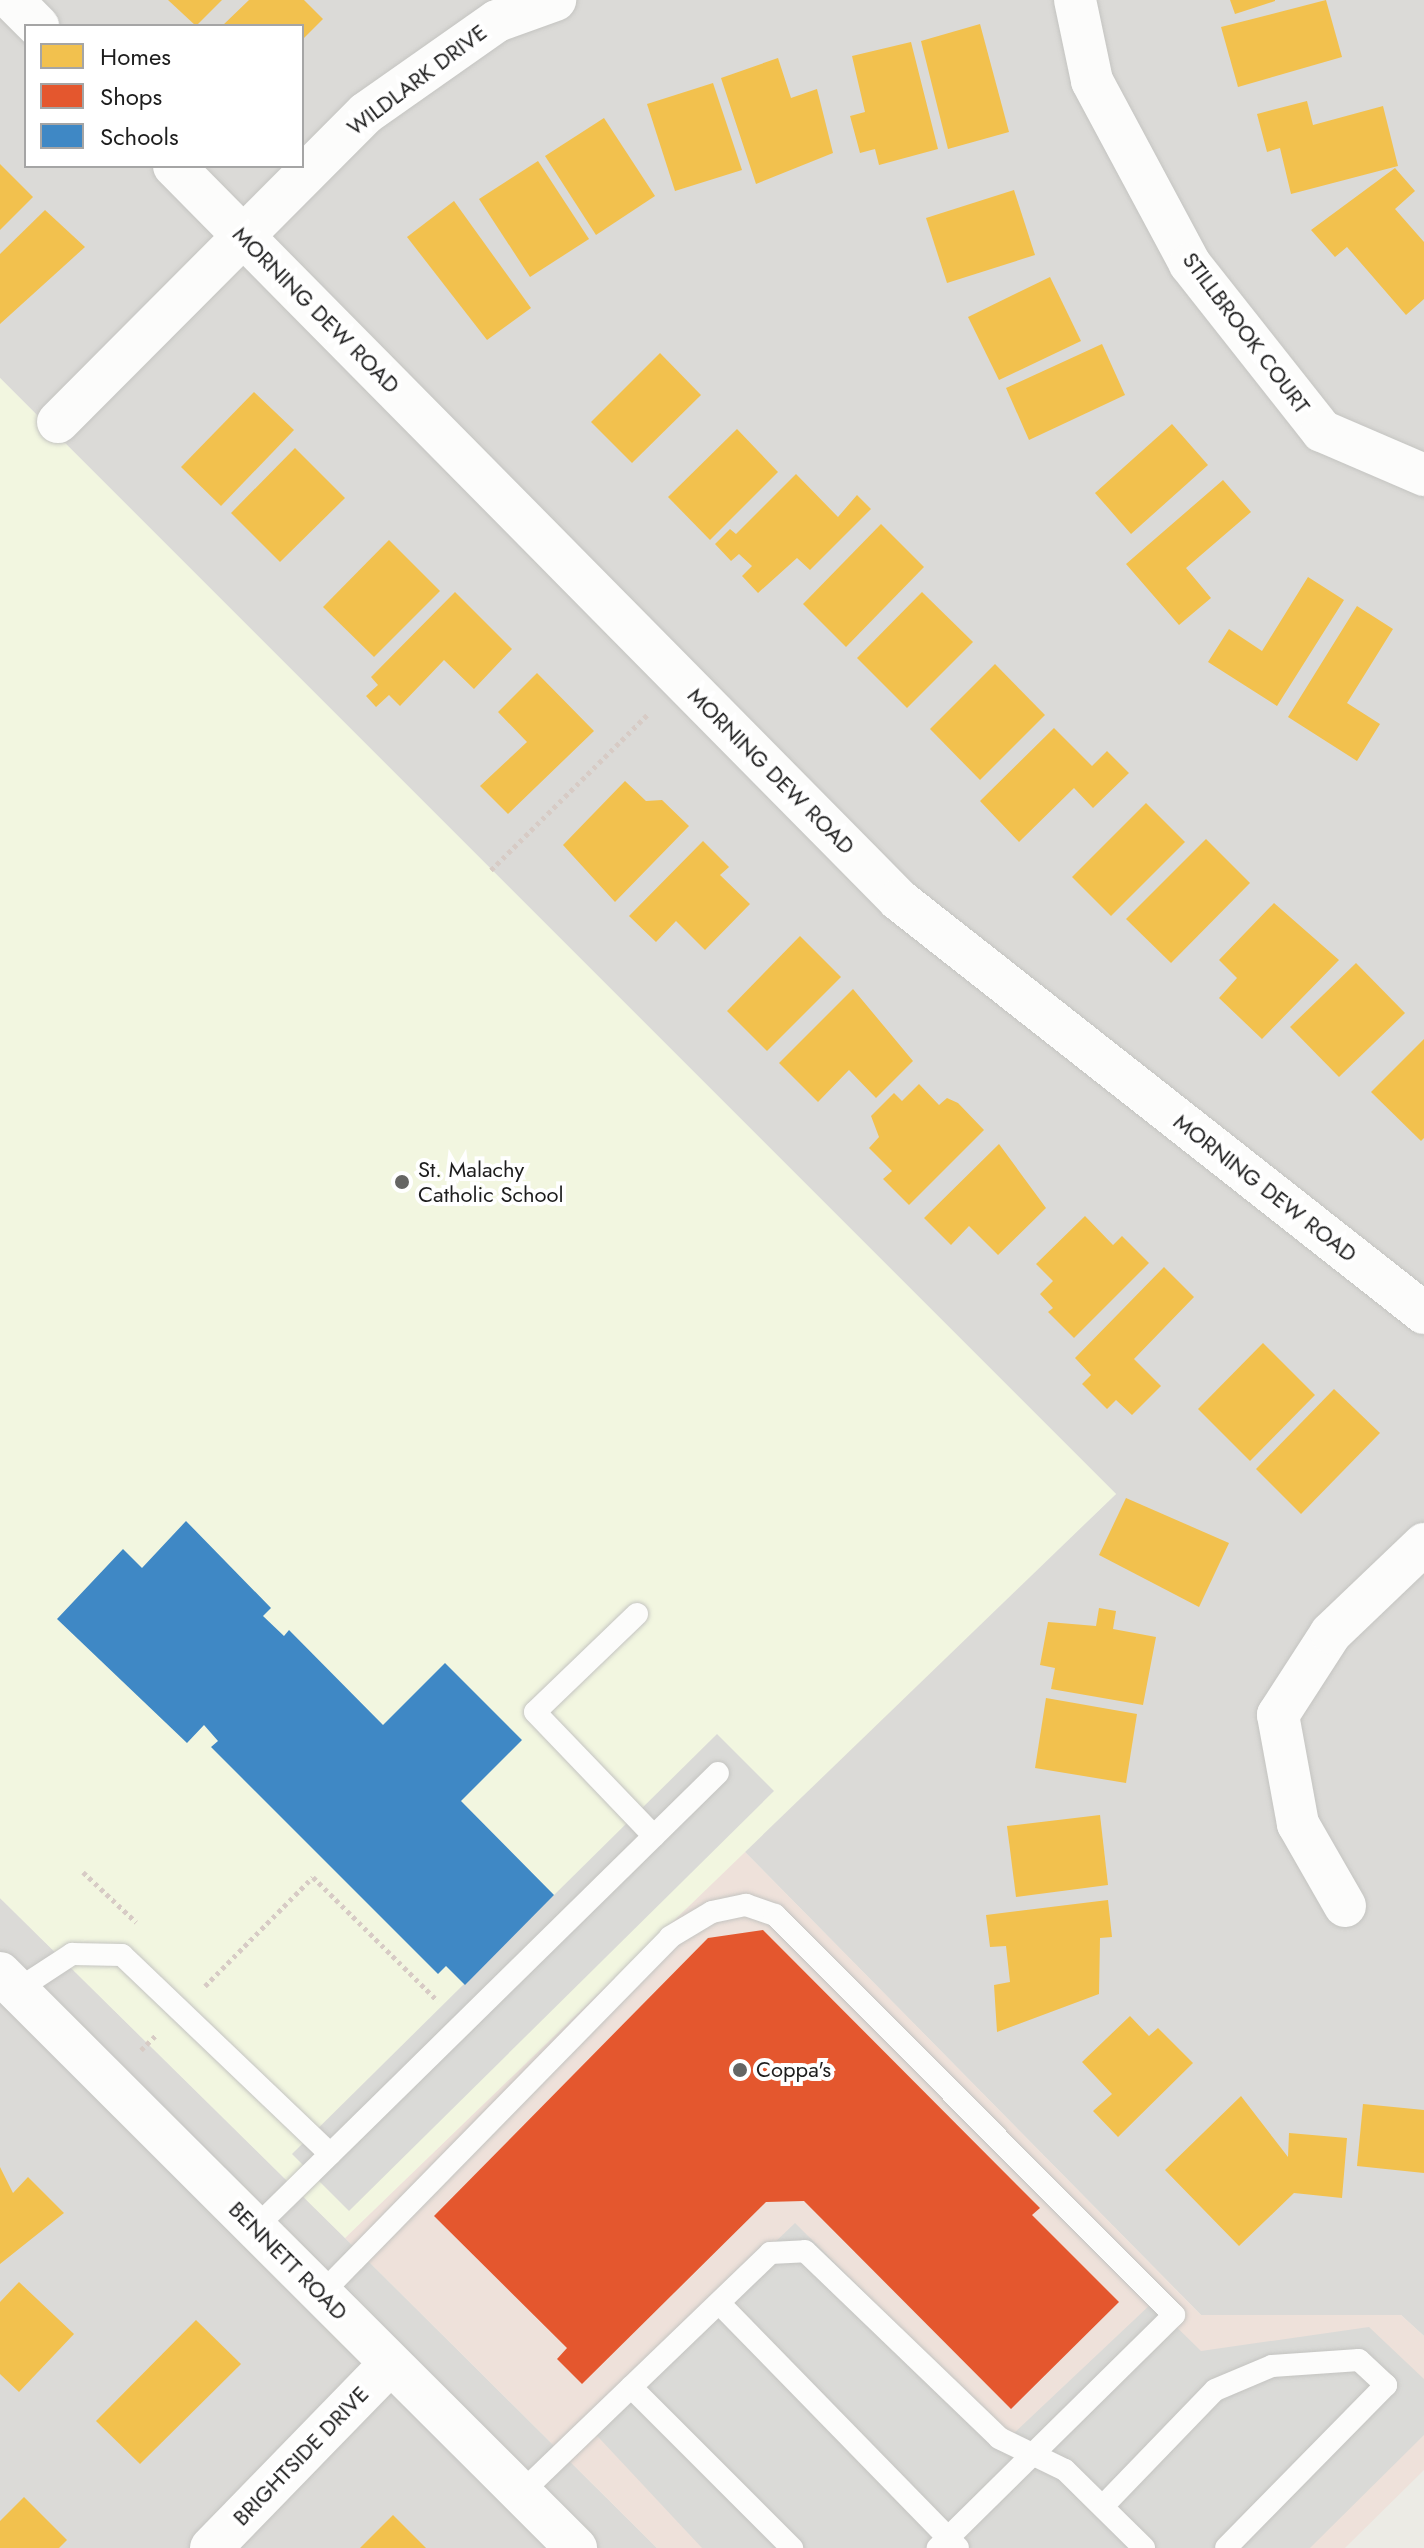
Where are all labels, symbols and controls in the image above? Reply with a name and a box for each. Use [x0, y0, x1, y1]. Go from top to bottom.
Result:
street label: WILDLARK DRIVE [342, 19, 492, 141]
legend [24, 24, 304, 168]
text: Homes [100, 39, 171, 74]
text: Shops [100, 79, 162, 114]
text: Schools [100, 119, 179, 154]
street label: MORNING DEW ROAD [227, 221, 405, 399]
street label: STILLBROOK COURT [1177, 247, 1315, 419]
street label: MORNING DEW ROAD [682, 682, 860, 860]
street label: MORNING DEW ROAD [1168, 1108, 1362, 1268]
place label: St. Malachy Catholic School [418, 1156, 564, 1208]
marker: St. Malachy Catholic School [393, 1173, 411, 1191]
place label: Coppa's [756, 2057, 831, 2083]
marker: Coppa's [731, 2061, 749, 2079]
street label: BENNETT ROAD [223, 2196, 353, 2326]
street label: BRIGHTSIDE DRIVE [228, 2381, 374, 2531]

